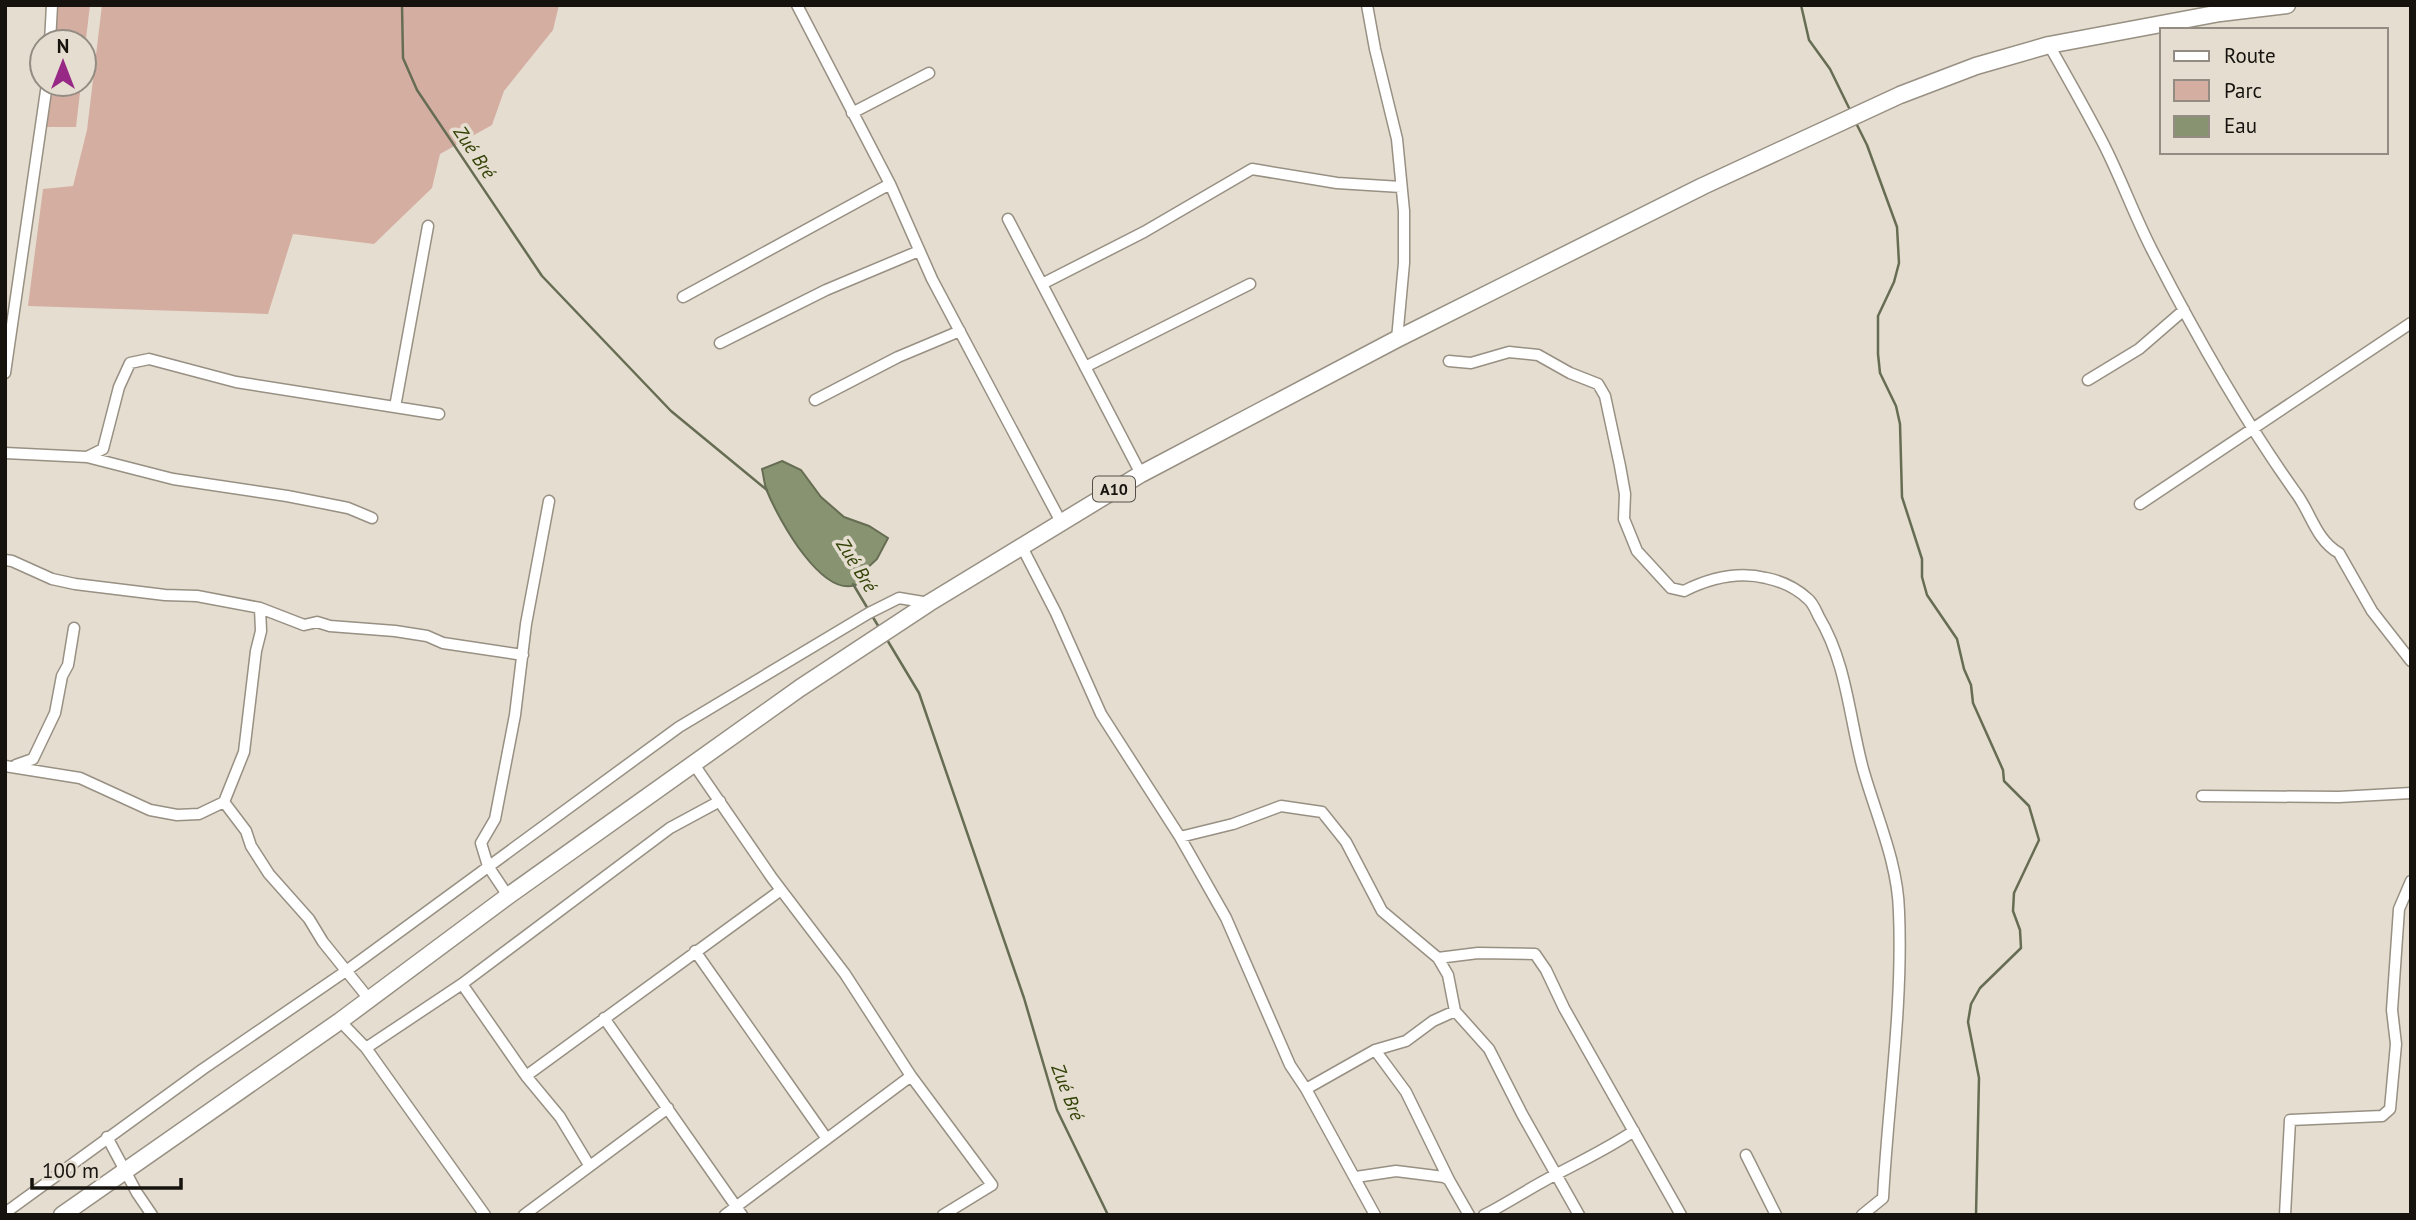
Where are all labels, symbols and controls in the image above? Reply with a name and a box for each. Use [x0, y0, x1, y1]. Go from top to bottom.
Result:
north arrow [28, 28, 98, 98]
legend [2160, 28, 2388, 154]
text: N [57, 34, 69, 58]
text: Route [2224, 42, 2276, 69]
text: Parc [2224, 77, 2262, 104]
text: Eau [2224, 112, 2257, 139]
water label: Zué Bré [448, 120, 502, 183]
road number: A10 [1093, 476, 1135, 502]
water label: Zué Bré [831, 533, 883, 597]
water label: Zué Bré [1046, 1059, 1090, 1124]
scale bar [32, 1146, 180, 1190]
text: 100 m [42, 1157, 99, 1184]

